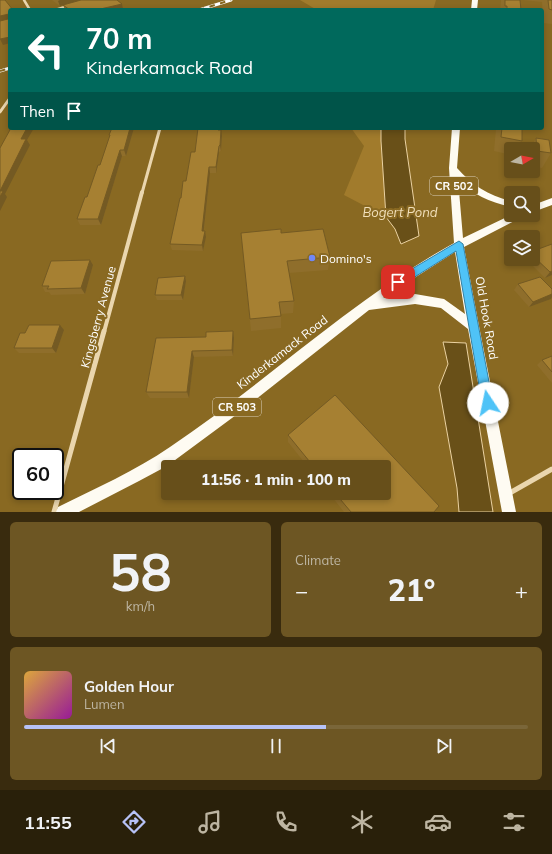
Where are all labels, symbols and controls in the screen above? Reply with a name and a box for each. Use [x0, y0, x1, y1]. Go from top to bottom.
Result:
text: 70 m [86, 21, 152, 56]
icon: left [20, 24, 72, 76]
text: Kinderkamack Road [86, 56, 253, 79]
icon: arrive [63, 100, 85, 122]
text: Then [20, 102, 55, 121]
north arrow [504, 142, 540, 178]
map controls [504, 142, 540, 266]
road number: CR 502 [430, 177, 478, 195]
button: search [504, 186, 540, 222]
water label: Bogert Pond [362, 204, 438, 220]
button: layers [504, 230, 540, 266]
place label: Domino's [320, 251, 372, 266]
marker: Domino's [307, 253, 317, 263]
street label: Kingsberry Avenue [77, 264, 119, 370]
pin [381, 265, 415, 299]
icon: arrive [387, 271, 409, 293]
street label: Old Hook Road [472, 275, 502, 361]
street label: Kinderkamack Road [234, 312, 330, 392]
position arrow [467, 382, 509, 424]
road number: CR 503 [213, 398, 261, 416]
speed limit sign: 60 [12, 448, 64, 500]
text: 11:56 · 1 min · 100 m [201, 470, 351, 489]
text: 58 [109, 539, 172, 604]
text: Climate [295, 552, 341, 568]
text: 21° [388, 571, 435, 609]
text: − [295, 577, 308, 605]
text: + [515, 577, 528, 605]
text: km/h [126, 598, 155, 614]
text: Golden Hour [84, 677, 174, 696]
text: Lumen [84, 696, 125, 712]
icon: previous [97, 735, 119, 757]
icon: pause [265, 735, 287, 757]
icon: next [433, 735, 455, 757]
icon: directions [120, 808, 148, 836]
icon: music [196, 808, 224, 836]
icon: phone [272, 808, 300, 836]
icon: climate [348, 808, 376, 836]
icon: car [424, 808, 452, 836]
icon: filters [500, 808, 528, 836]
text: 11:55 [24, 811, 72, 834]

